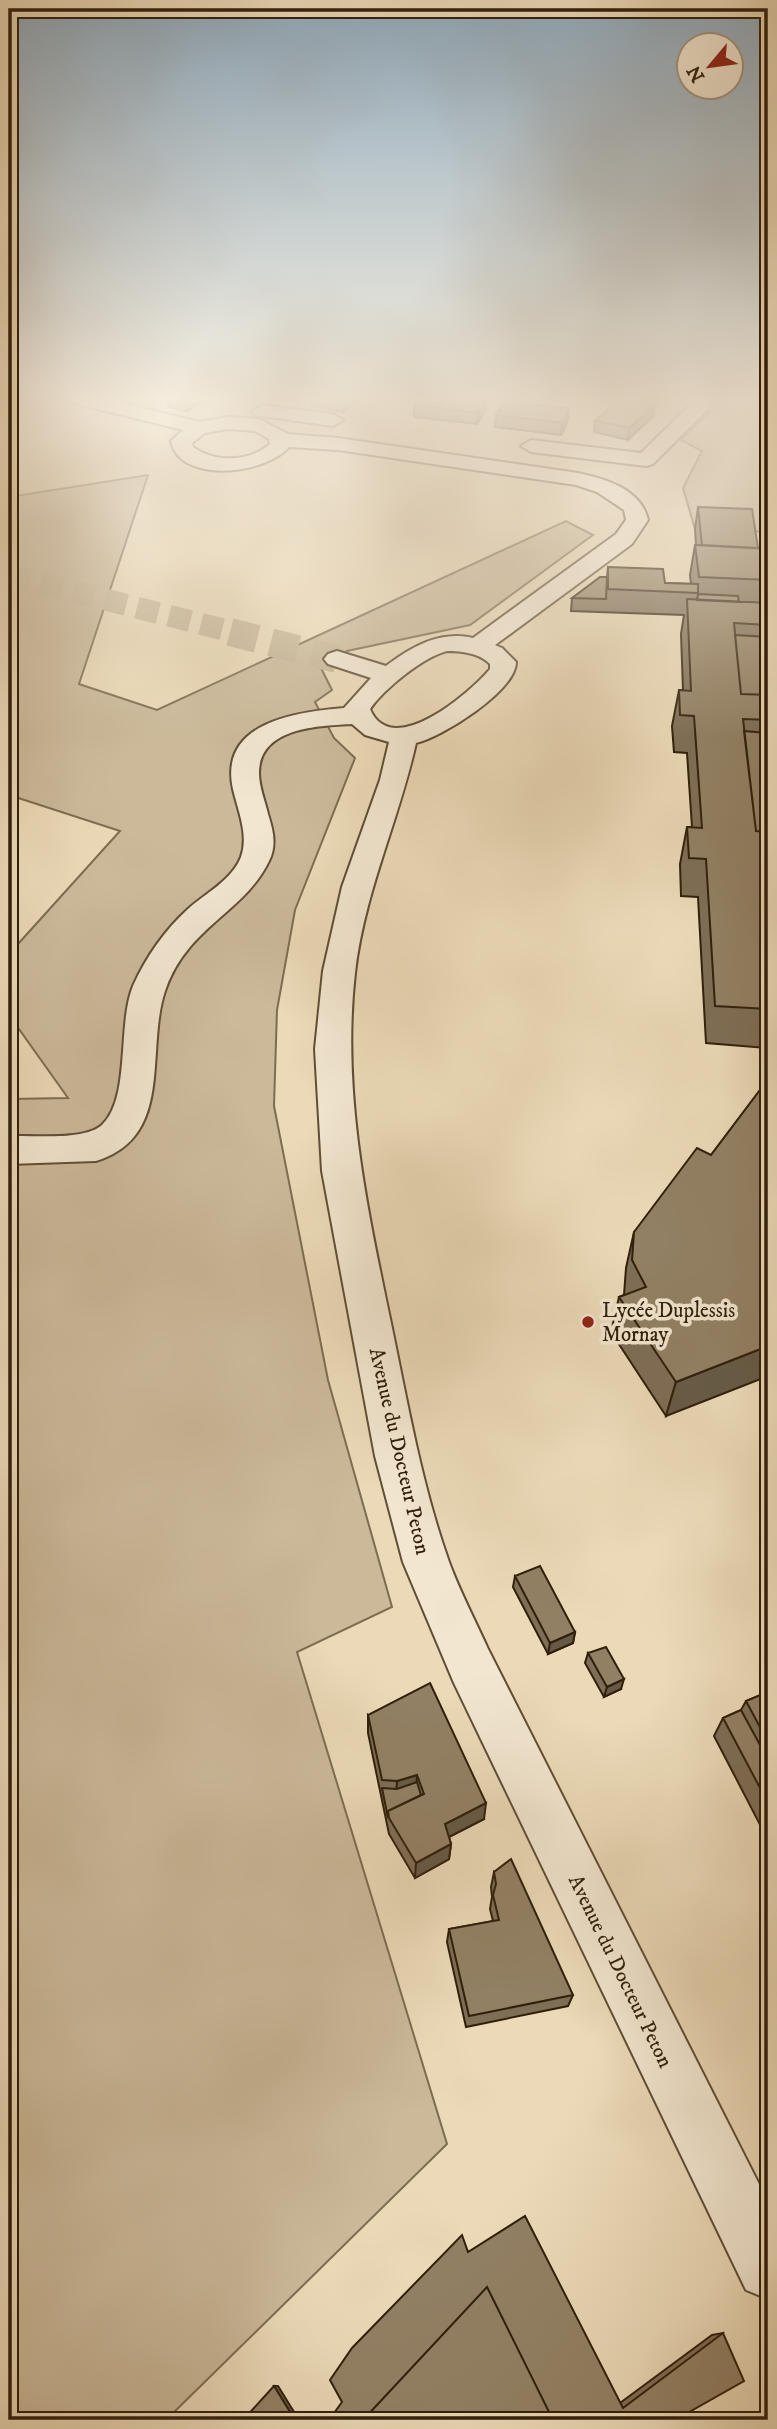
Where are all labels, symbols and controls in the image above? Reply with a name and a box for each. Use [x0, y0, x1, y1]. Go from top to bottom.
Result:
north arrow [676, 32, 746, 102]
text: N [682, 61, 710, 86]
place label: Lycée Duplessis Mornay [602, 1298, 735, 1348]
marker: Lycée Duplessis Mornay [580, 1314, 596, 1330]
street label: Avenue du Docteur Peton [363, 1345, 435, 1557]
street label: Avenue du Docteur Peton [562, 1871, 678, 2072]

